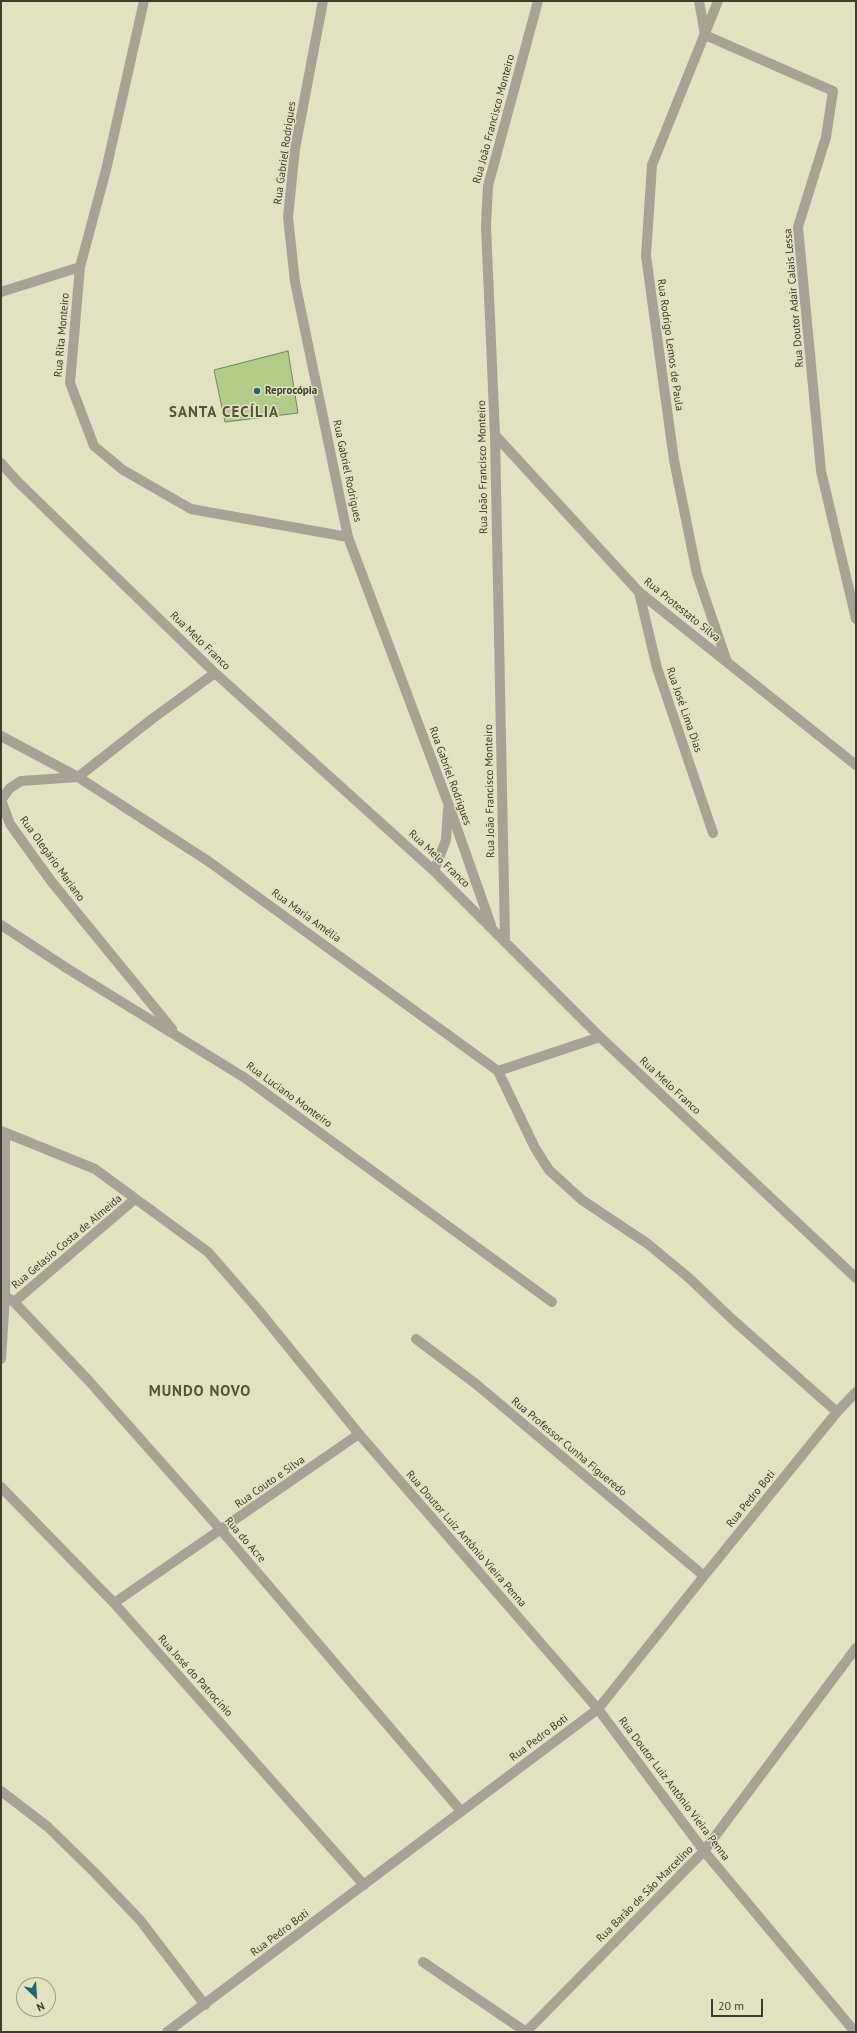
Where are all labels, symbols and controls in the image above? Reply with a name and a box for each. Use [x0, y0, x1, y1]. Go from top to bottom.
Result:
street label: Rua João Francisco Monteiro [470, 53, 518, 185]
street label: Rua Gabriel Rodrigues [271, 101, 299, 205]
street label: Rua Doutor Adair Calais Lessa [781, 228, 807, 368]
street label: Rua Rodrigo Lemos de Paula [654, 278, 686, 412]
street label: Rua Rita Monteiro [52, 292, 72, 378]
place label: Reprocópia [265, 384, 317, 398]
marker: Reprocópia [252, 386, 262, 396]
street label: Rua João Francisco Monteiro [475, 400, 491, 534]
district label: SANTA CECÍLIA [169, 404, 279, 422]
street label: Rua Gabriel Rodrigues [330, 419, 364, 523]
street label: Rua Protestato Silva [641, 575, 723, 645]
street label: Rua Melo Franco [167, 609, 233, 673]
street label: Rua José Lima Dias [663, 666, 705, 754]
street label: Rua João Francisco Monteiro [482, 724, 498, 858]
street label: Rua Gabriel Rodrigues [426, 725, 474, 827]
street label: Rua Olegário Mariano [17, 814, 87, 904]
street label: Rua Melo Franco [406, 827, 472, 891]
street label: Rua Maria Amélia [269, 886, 343, 946]
street label: Rua Melo Franco [637, 1054, 703, 1118]
street label: Rua Luciano Monteiro [244, 1059, 334, 1131]
street label: Rua Gelasio Costa de Almeida [9, 1192, 125, 1292]
district label: MUNDO NOVO [149, 1383, 251, 1401]
street label: Rua Professor Cunha Figueredo [509, 1395, 629, 1499]
street label: Rua Couto e Silva [233, 1453, 307, 1511]
street label: Rua Doutor Luiz Antônio Vieira Penna [403, 1468, 529, 1610]
street label: Rua Pedro Boti [724, 1468, 778, 1530]
street label: Rua do Acre [222, 1515, 268, 1565]
street label: Rua José do Patrocínio [155, 1633, 235, 1719]
street label: Rua Pedro Boti [507, 1712, 571, 1764]
street label: Rua Doutor Luiz Antônio Vieira Penna [616, 1715, 732, 1863]
street label: Rua Barão de São Marcelino [594, 1843, 696, 1945]
street label: Rua Pedro Boti [248, 1907, 312, 1959]
north arrow [16, 1977, 56, 2017]
scale bar [713, 1991, 765, 2017]
text: 20 m [718, 1998, 744, 2013]
text: N [34, 1999, 47, 2015]

